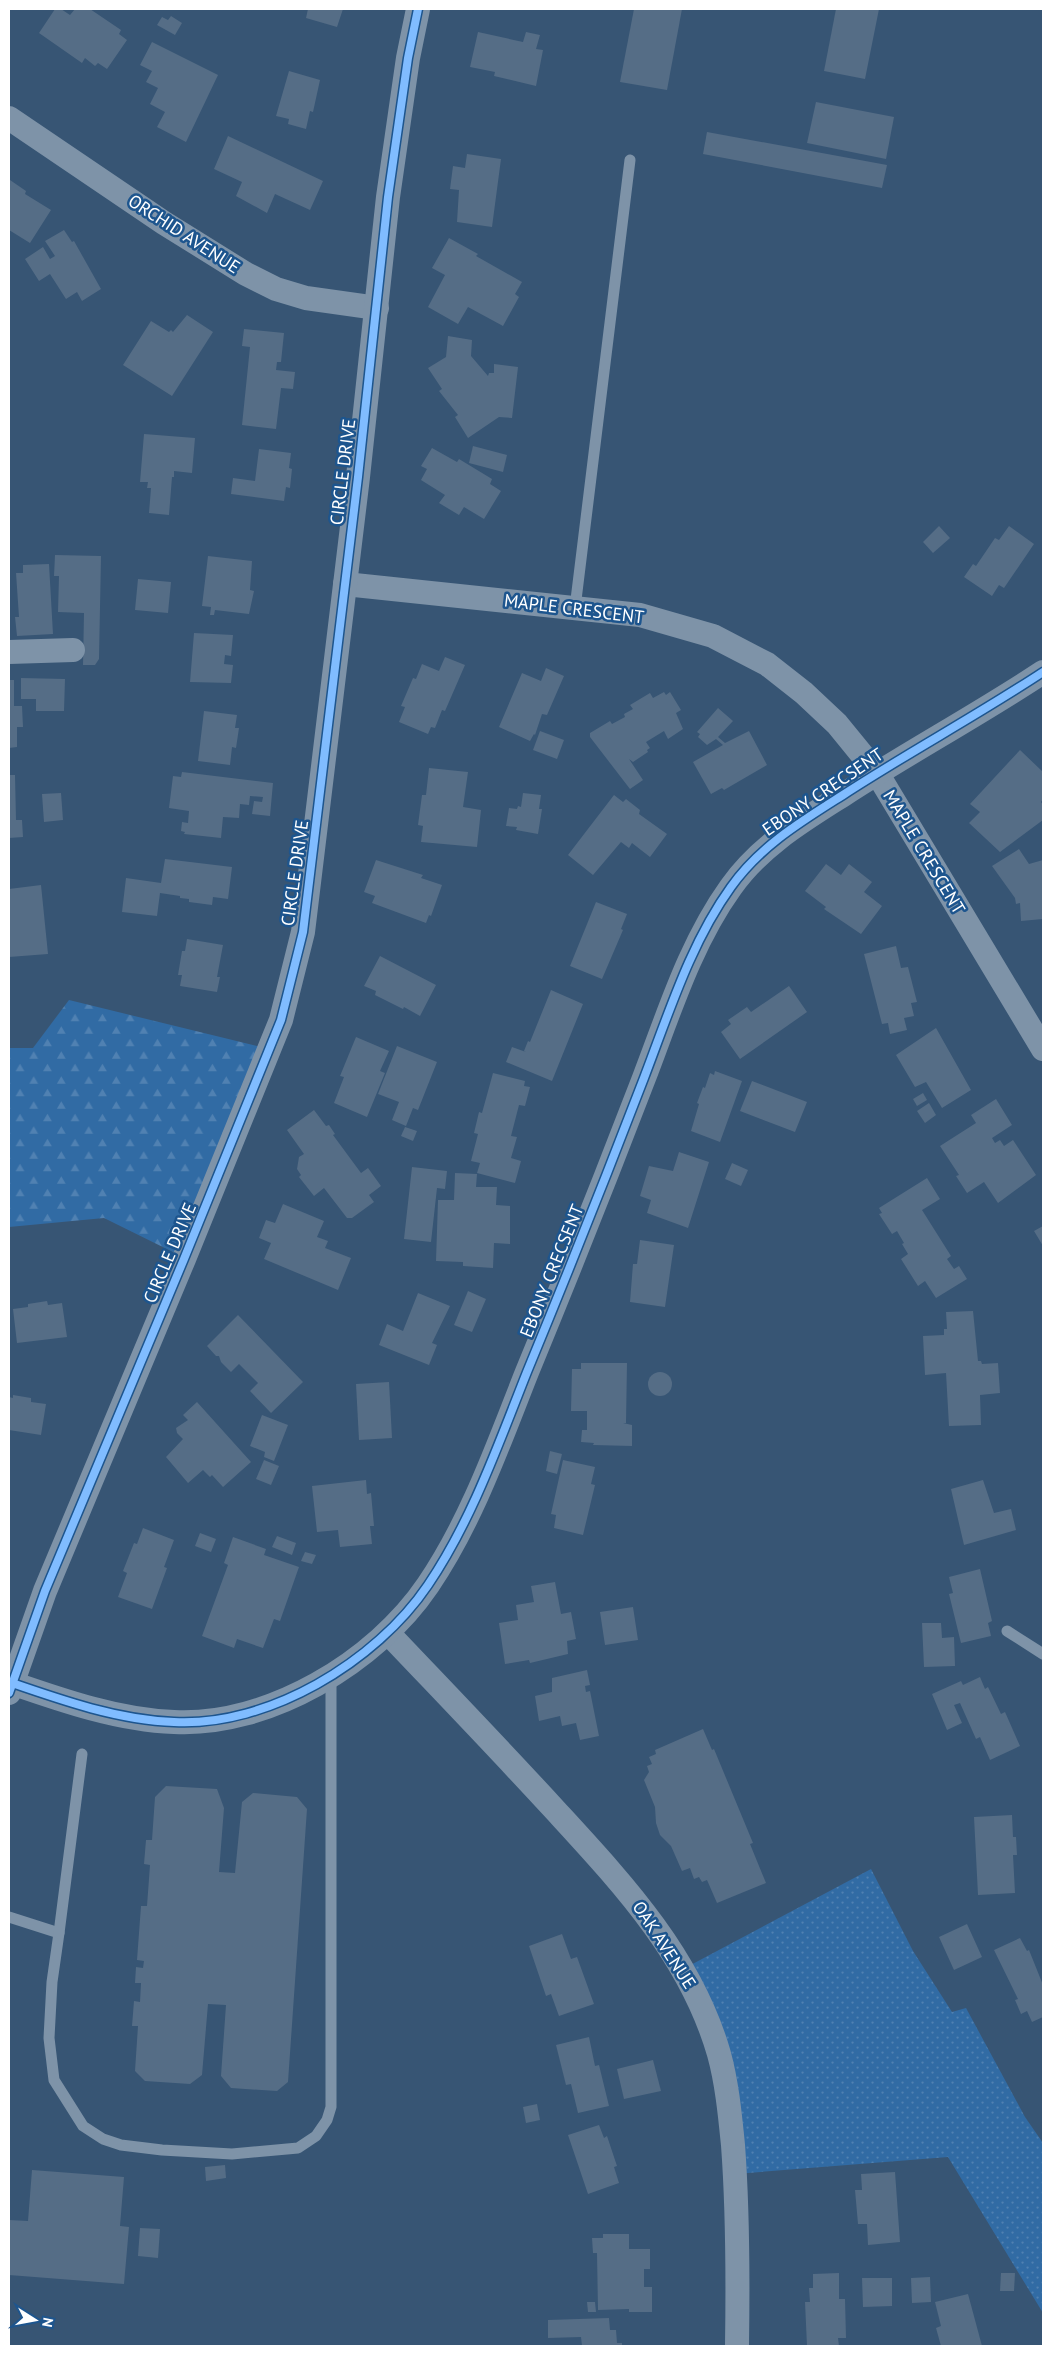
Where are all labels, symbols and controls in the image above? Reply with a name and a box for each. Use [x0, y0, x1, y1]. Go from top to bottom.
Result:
street label: ORCHID AVENUE [124, 189, 245, 278]
street label: CIRCLE DRIVE [325, 417, 360, 526]
street label: MAPLE CRESCENT [503, 589, 645, 628]
street label: EBONY CRECSENT [758, 743, 888, 841]
street label: MAPLE CRESCENT [878, 785, 971, 918]
street label: CIRCLE DRIVE [276, 818, 313, 928]
street label: CIRCLE DRIVE [138, 1199, 201, 1307]
street label: EBONY CRECSENT [514, 1201, 589, 1341]
street label: OAK AVENUE [628, 1896, 701, 1993]
north arrow [10, 2295, 60, 2345]
text: N [38, 2316, 57, 2329]

